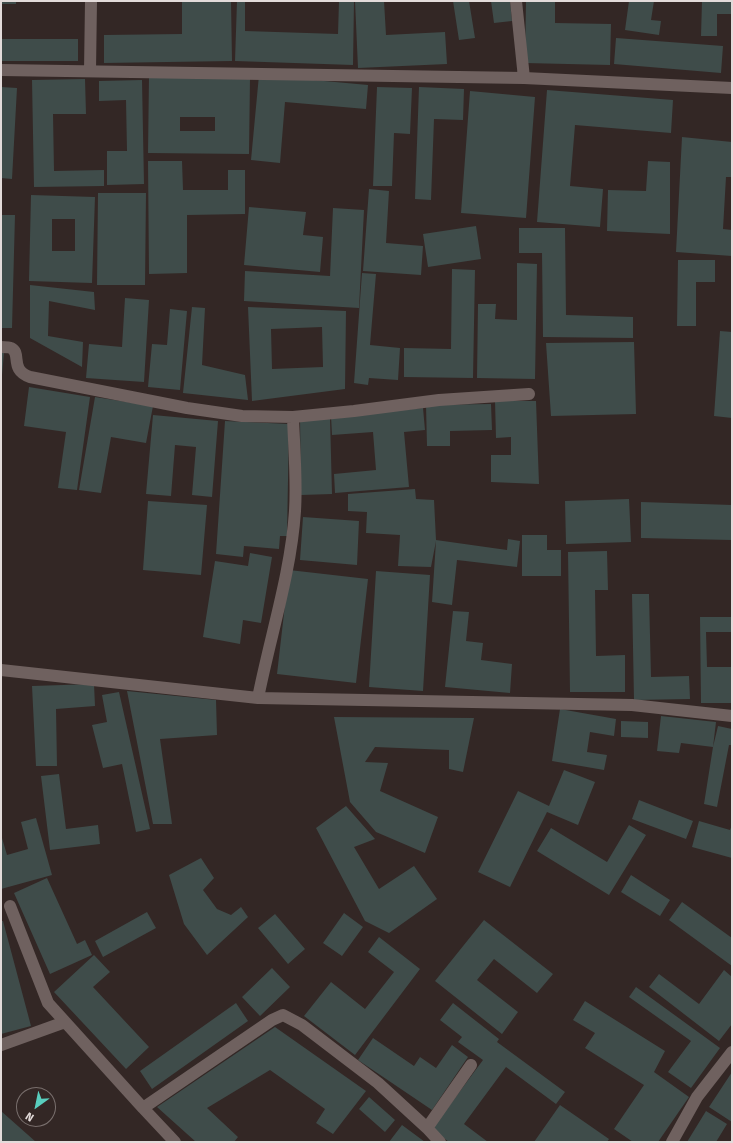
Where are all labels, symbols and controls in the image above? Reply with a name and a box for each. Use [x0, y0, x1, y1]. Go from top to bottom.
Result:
north arrow [16, 1087, 56, 1127]
text: N [23, 1109, 36, 1124]

